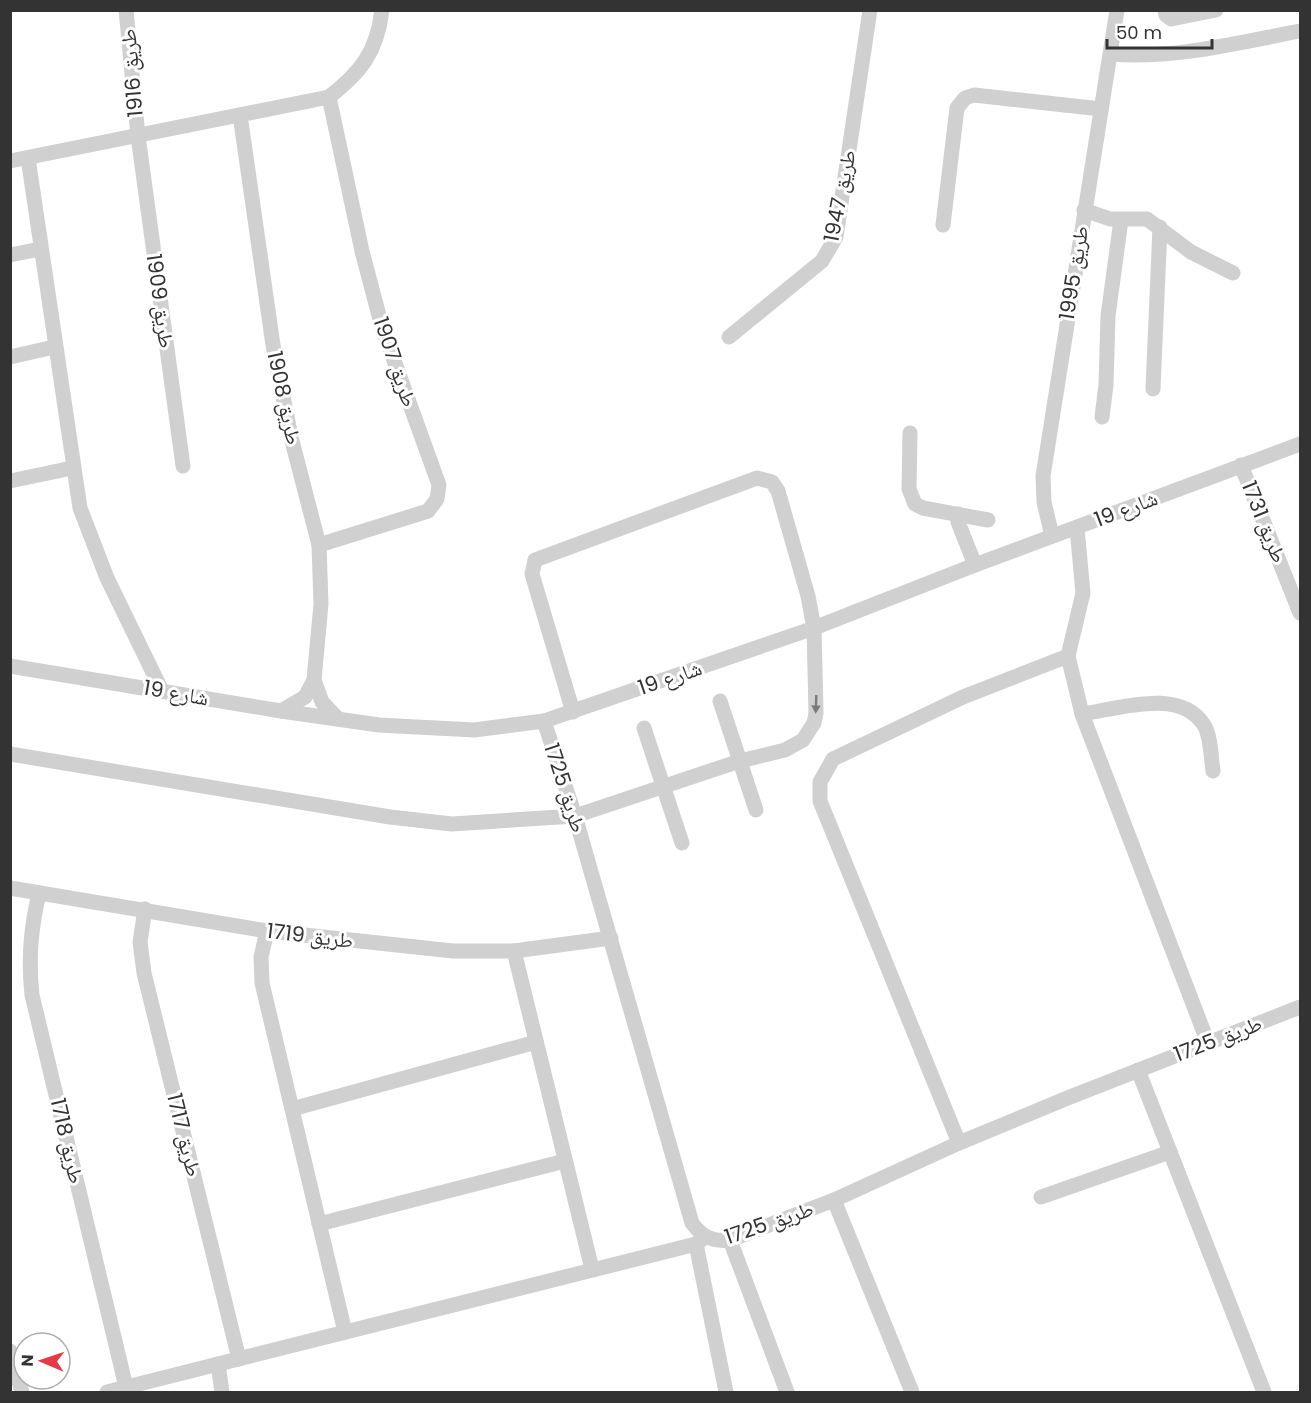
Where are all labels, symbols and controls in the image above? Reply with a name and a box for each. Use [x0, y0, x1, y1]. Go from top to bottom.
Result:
scale bar [1107, 12, 1212, 50]
text: 50 m [1116, 20, 1162, 45]
street label: طريق 1916 [113, 28, 150, 118]
street label: طريق 1947 [816, 147, 863, 244]
street label: طريق 1995 [1052, 224, 1095, 322]
street label: طريق 1909 [140, 252, 181, 350]
street label: طريق 1907 [367, 313, 424, 411]
street label: طريق 1908 [260, 348, 309, 447]
street label: طريق 1731 [1235, 477, 1294, 567]
street label: شارع 19 [1090, 483, 1162, 534]
street label: شارع 19 [634, 653, 706, 702]
street label: شارع 19 [141, 673, 211, 712]
one-way arrow [811, 695, 820, 714]
street label: طريق 1725 [537, 740, 593, 836]
street label: طريق 1719 [265, 916, 355, 955]
street label: طريق 1725 [1170, 1008, 1266, 1069]
street label: طريق 1717 [160, 1090, 209, 1180]
street label: طريق 1718 [44, 1095, 91, 1186]
street label: طريق 1725 [721, 1194, 817, 1251]
north arrow [12, 1331, 72, 1391]
text: N [16, 1354, 39, 1367]

